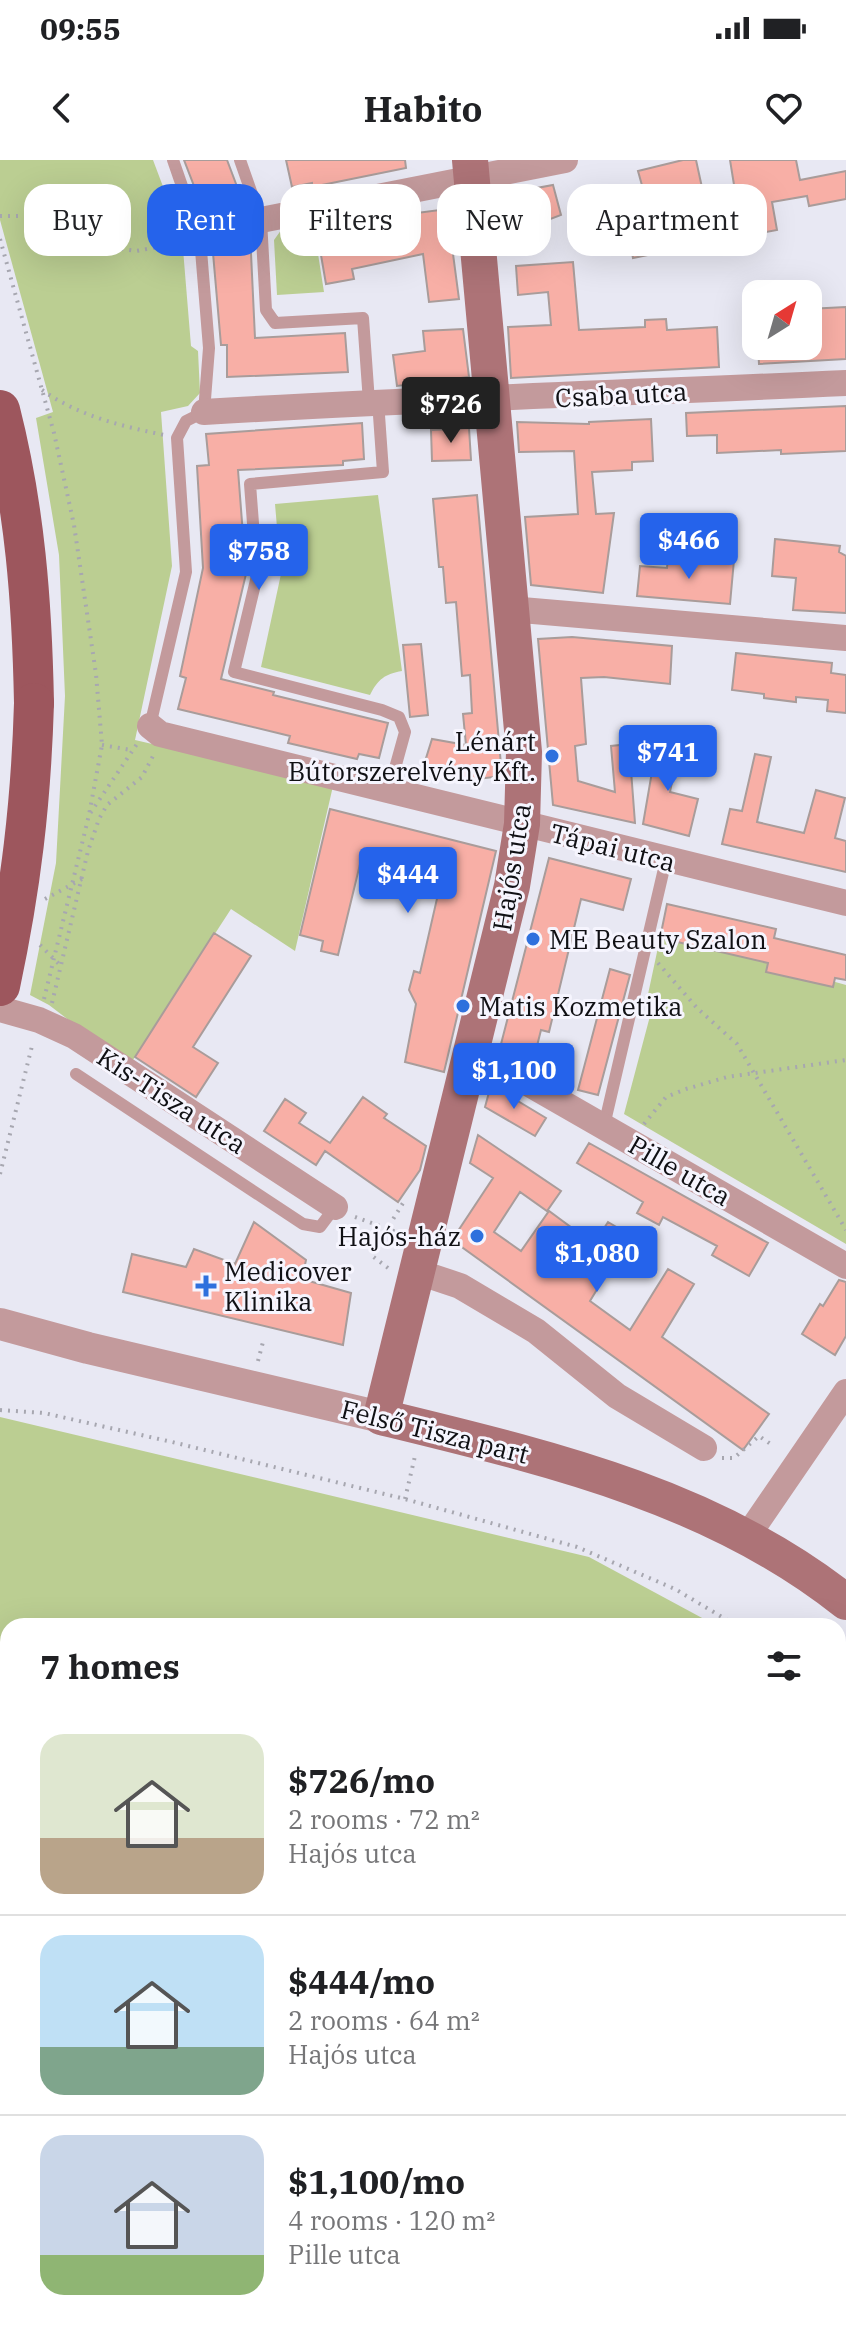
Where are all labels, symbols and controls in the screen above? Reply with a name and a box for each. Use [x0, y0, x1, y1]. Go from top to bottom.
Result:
text: 09:55 [40, 9, 121, 48]
text: Habito [364, 85, 482, 132]
icon: back [40, 86, 84, 130]
icon: heart [762, 86, 806, 130]
chip: Buy [24, 184, 131, 256]
chip: Rent [147, 184, 264, 256]
chip: Filters [280, 184, 421, 256]
chip: New [437, 184, 551, 256]
chip: Apartment [567, 184, 767, 256]
north arrow [742, 280, 822, 360]
map controls [742, 280, 822, 360]
street label: Csaba utca [554, 374, 688, 414]
pin: $726 [404, 377, 498, 445]
text: $726 [420, 386, 482, 420]
pin: $466 [642, 513, 736, 581]
text: $466 [658, 522, 720, 556]
pin: $758 [212, 524, 306, 592]
text: $758 [228, 533, 290, 567]
place label: Lénárt Bútorszerelvény Kft. [288, 724, 536, 788]
pin: $741 [621, 725, 715, 793]
text: $741 [637, 734, 699, 768]
marker: Lénárt Bútorszerelvény Kft. [543, 747, 561, 765]
street label: Hajós utca [484, 801, 538, 933]
street label: Tápai utca [547, 815, 679, 879]
pin: $444 [361, 847, 455, 915]
text: $444 [377, 856, 439, 890]
place label: ME Beauty Szalon [549, 922, 767, 956]
marker: ME Beauty Szalon [524, 930, 542, 948]
place label: Matis Kozmetika [479, 989, 683, 1023]
marker: Matis Kozmetika [454, 997, 472, 1015]
street label: Kis-Tisza utca [91, 1039, 253, 1161]
pin: $1,100 [449, 1043, 579, 1111]
text: $1,100 [471, 1052, 557, 1086]
street label: Pille utca [623, 1127, 737, 1213]
place label: Hajós-ház [338, 1219, 461, 1253]
pin: $1,080 [532, 1226, 662, 1294]
marker: Hajós-ház [468, 1227, 486, 1245]
text: $1,080 [554, 1235, 640, 1269]
place label: Medicover Klinika [224, 1254, 352, 1318]
marker: Medicover Klinika [195, 1275, 217, 1297]
street label: Felső Tisza part [338, 1391, 532, 1471]
text: 7 homes [40, 1644, 180, 1688]
icon: filters [762, 1644, 806, 1688]
text: $726/mo [288, 1758, 435, 1802]
icon: home [104, 1766, 200, 1862]
text: 2 rooms · 72 m² [288, 1802, 480, 1836]
text: Hajós utca [288, 1836, 417, 1870]
text: $444/mo [288, 1959, 435, 2003]
icon: home [104, 1967, 200, 2063]
text: 2 rooms · 64 m² [288, 2003, 480, 2037]
text: Hajós utca [288, 2037, 417, 2071]
text: $1,100/mo [288, 2159, 465, 2203]
icon: home [104, 2167, 200, 2263]
text: 4 rooms · 120 m² [288, 2203, 495, 2237]
text: Pille utca [288, 2237, 401, 2271]

